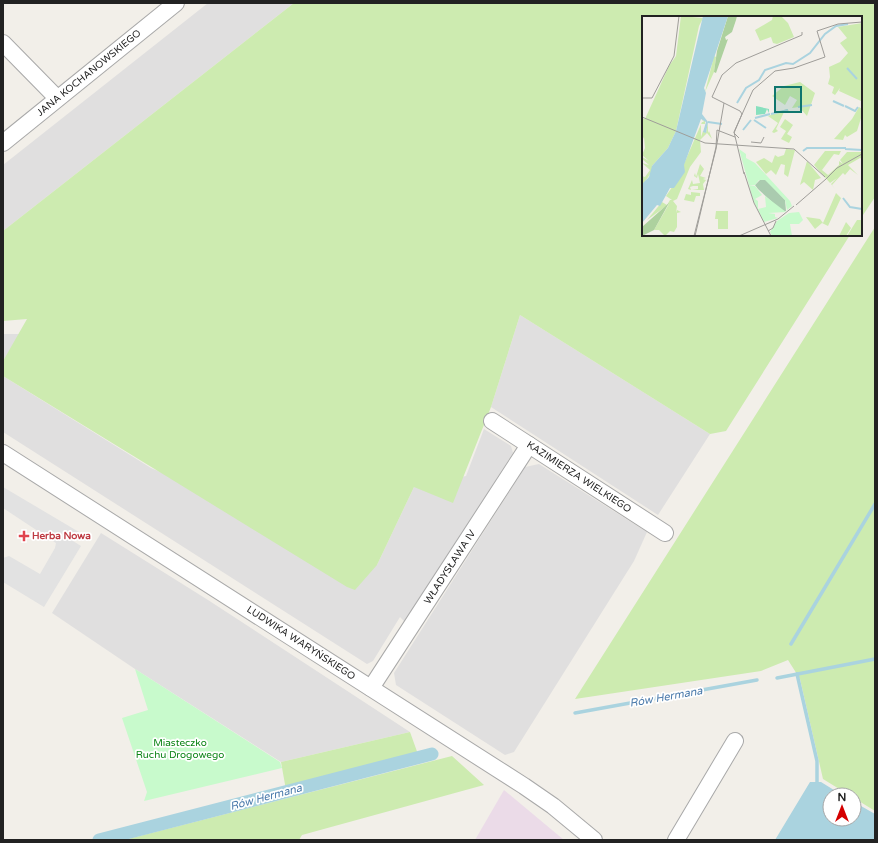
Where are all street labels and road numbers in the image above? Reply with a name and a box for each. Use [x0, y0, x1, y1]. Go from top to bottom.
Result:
street label: JANA KOCHANOWSKIEGO [34, 27, 144, 119]
street label: KAZIMIERZA WIELKIEGO [524, 439, 634, 515]
street label: WŁADYSŁAWA IV [422, 528, 478, 606]
street label: LUDWIKA WARYŃSKIEGO [244, 603, 358, 683]

